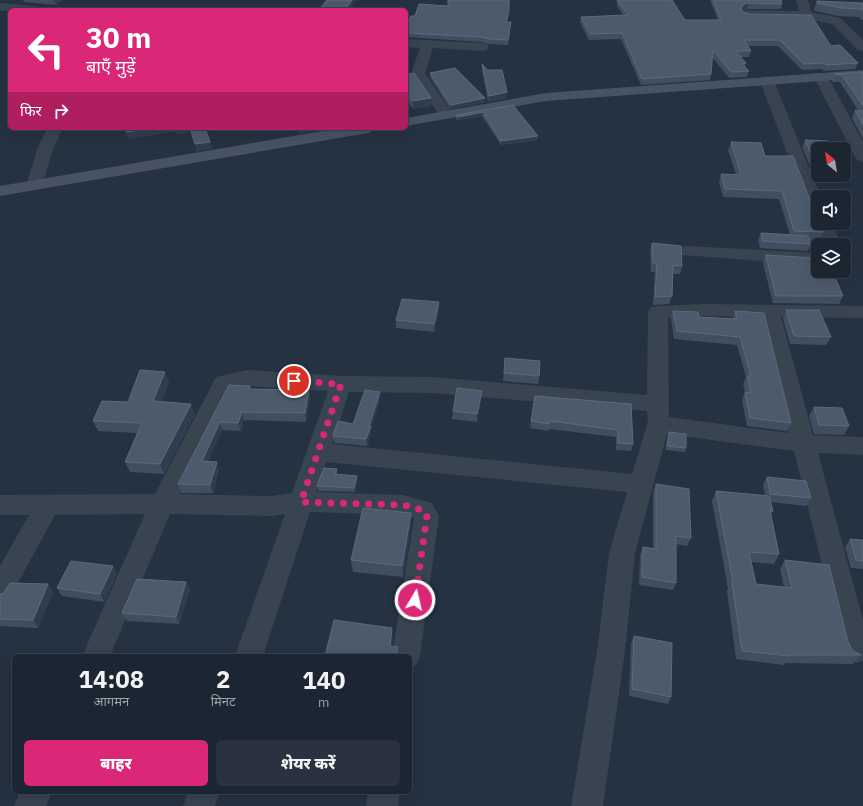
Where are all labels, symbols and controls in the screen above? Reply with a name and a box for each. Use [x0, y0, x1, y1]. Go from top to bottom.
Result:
text: 30 m [86, 19, 151, 56]
icon: left [20, 24, 72, 76]
text: बाएँ मुड़ें [86, 55, 136, 78]
icon: right [50, 100, 72, 122]
text: फिर [20, 101, 42, 120]
north arrow [811, 142, 851, 182]
map controls [811, 142, 851, 278]
button: sound [811, 190, 851, 230]
button: layers [811, 238, 851, 278]
pin [277, 364, 311, 398]
icon: arrive [283, 370, 305, 392]
position arrow [394, 579, 436, 621]
text: 14:08 [79, 663, 144, 695]
text: 2 [216, 663, 230, 695]
text: 140 [302, 664, 345, 696]
text: आगमन [94, 693, 129, 710]
text: मिनट [211, 693, 236, 710]
text: m [318, 694, 329, 711]
button: बाहर [24, 740, 208, 786]
button: शेयर करें [216, 740, 400, 786]

